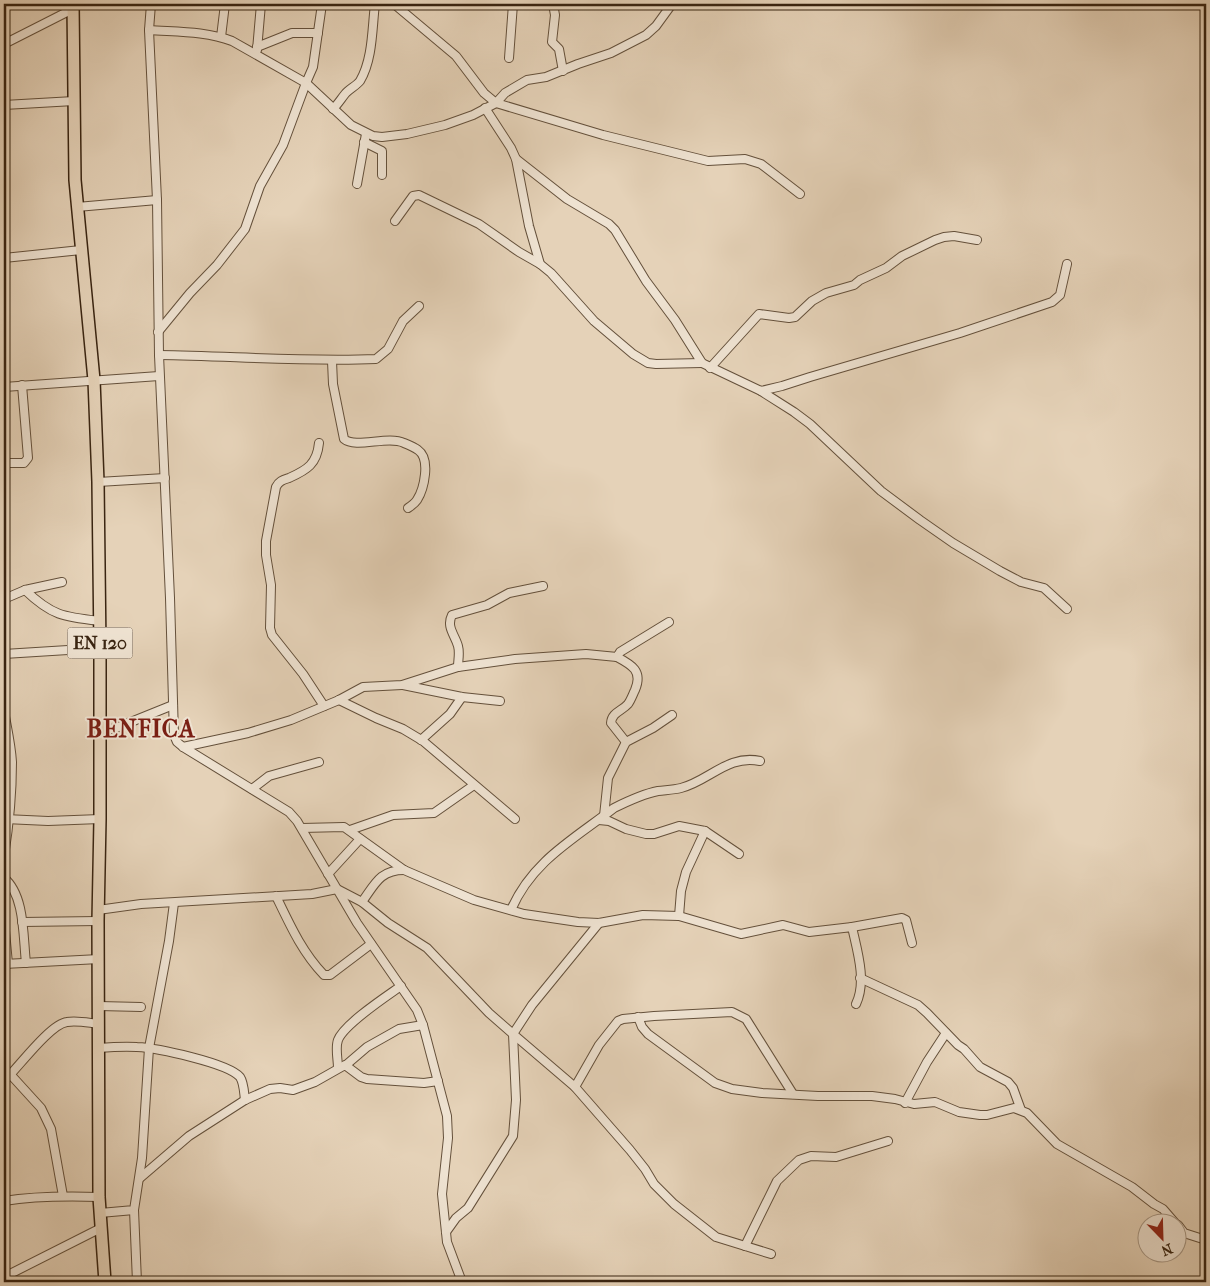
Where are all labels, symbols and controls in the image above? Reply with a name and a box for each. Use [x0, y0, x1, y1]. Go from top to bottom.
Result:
road number: EN 120 [68, 628, 132, 658]
district label: BENFICA [86, 715, 196, 743]
north arrow [1138, 1214, 1188, 1264]
text: N [1158, 1240, 1175, 1260]

